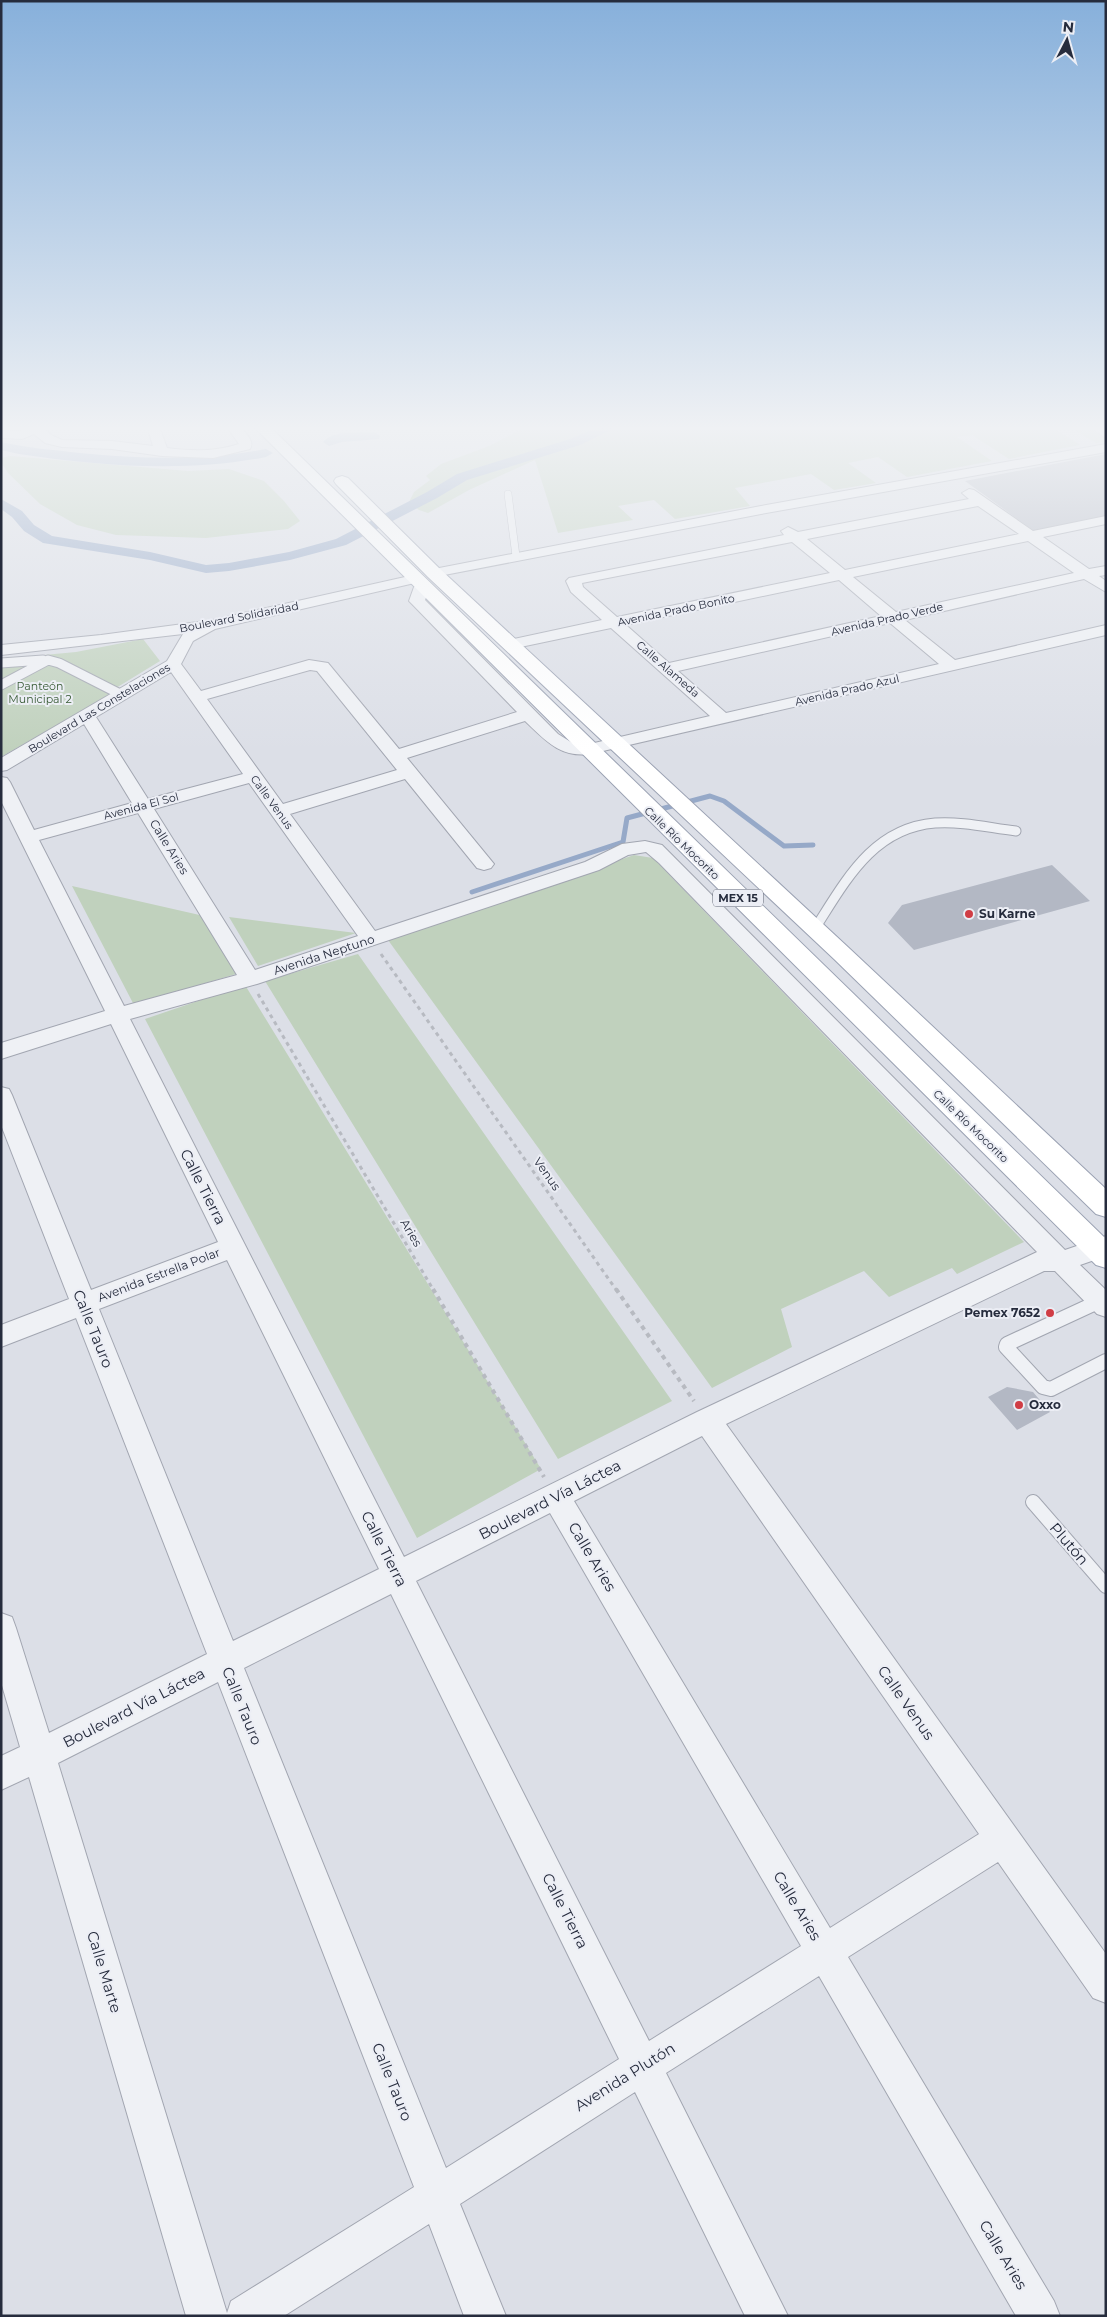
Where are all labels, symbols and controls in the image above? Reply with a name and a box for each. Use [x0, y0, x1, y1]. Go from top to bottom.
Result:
north arrow [1042, 15, 1092, 65]
text: N [1062, 18, 1075, 37]
street label: Avenida Prado Bonito [616, 591, 736, 629]
street label: Boulevard Solidaridad [178, 599, 300, 635]
street label: Avenida Prado Verde [830, 599, 945, 639]
street label: Calle Alameda [634, 638, 702, 700]
street label: Boulevard Las Constelaciones [25, 660, 173, 756]
street label: Avenida Prado Azul [794, 671, 900, 709]
park label: Panteón Municipal 2 [8, 679, 72, 706]
street label: Calle Venus [248, 772, 297, 832]
street label: Avenida El Sol [102, 789, 180, 823]
street label: Calle Río Mocorito [642, 804, 723, 883]
street label: Calle Aries [147, 816, 192, 877]
road number: MEX 15 [713, 890, 763, 906]
place label: Su Karne [979, 906, 1036, 921]
marker: Su Karne [963, 908, 975, 920]
street label: Avenida Neptuno [271, 931, 376, 978]
street label: Calle Río Mocorito [931, 1087, 1012, 1166]
street label: Calle Tierra [176, 1146, 231, 1228]
street label: Venus [531, 1154, 564, 1193]
street label: Aries [397, 1216, 426, 1249]
street label: Avenida Estrella Polar [95, 1244, 222, 1305]
street label: Calle Tauro [69, 1287, 118, 1371]
place label: Pemex 7652 [964, 1305, 1040, 1320]
marker: Pemex 7652 [1044, 1307, 1056, 1319]
place label: Oxxo [1029, 1397, 1061, 1412]
marker: Oxxo [1013, 1399, 1025, 1411]
street label: Boulevard Vía Láctea [475, 1455, 624, 1544]
street label: Calle Tierra [357, 1508, 412, 1590]
street label: Plutón [1046, 1518, 1093, 1569]
street label: Calle Aries [564, 1519, 621, 1595]
street label: Calle Venus [874, 1662, 939, 1744]
street label: Boulevard Vía Láctea [59, 1663, 208, 1752]
street label: Calle Tauro [218, 1664, 267, 1748]
street label: Calle Aries [769, 1868, 826, 1944]
street label: Calle Tierra [538, 1870, 593, 1952]
street label: Calle Marte [83, 1929, 126, 2015]
street label: Avenida Plutón [571, 2038, 678, 2115]
street label: Calle Tauro [368, 2040, 417, 2124]
street label: Calle Aries [975, 2217, 1032, 2293]

